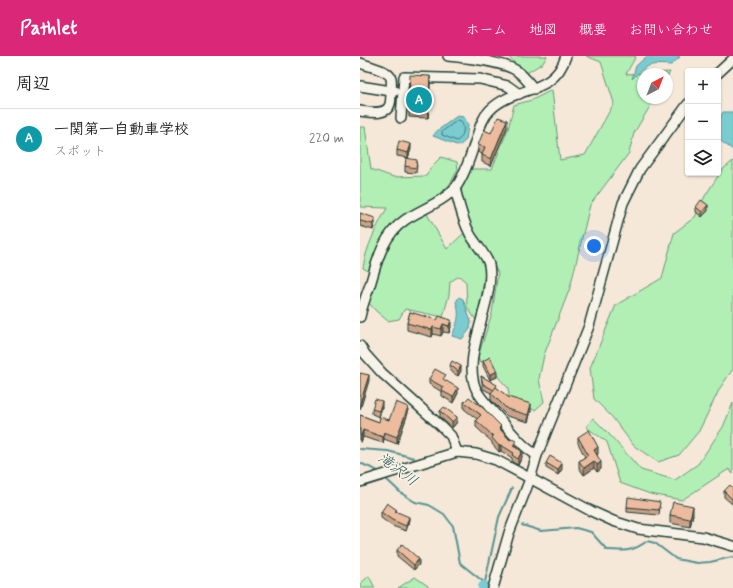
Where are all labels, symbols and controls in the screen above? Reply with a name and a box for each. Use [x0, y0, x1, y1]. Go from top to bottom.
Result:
text: Pathlet [20, 16, 77, 41]
text: ホーム [466, 21, 507, 39]
text: 地図 [529, 21, 557, 39]
text: 概要 [579, 21, 607, 39]
text: お問い合わせ [629, 21, 713, 39]
north arrow [637, 68, 673, 104]
map controls [685, 68, 721, 176]
button: + [685, 68, 721, 104]
text: 周辺 [16, 73, 50, 95]
pin: A [406, 85, 432, 115]
button: − [685, 104, 721, 140]
text: 一関第一自動車学校 [54, 120, 189, 140]
text: A [25, 130, 33, 147]
text: 220 m [309, 130, 344, 147]
button: layers [685, 140, 721, 176]
text: スポット [54, 143, 106, 160]
your location [584, 236, 604, 256]
water label: 滝沢川 [373, 448, 421, 491]

